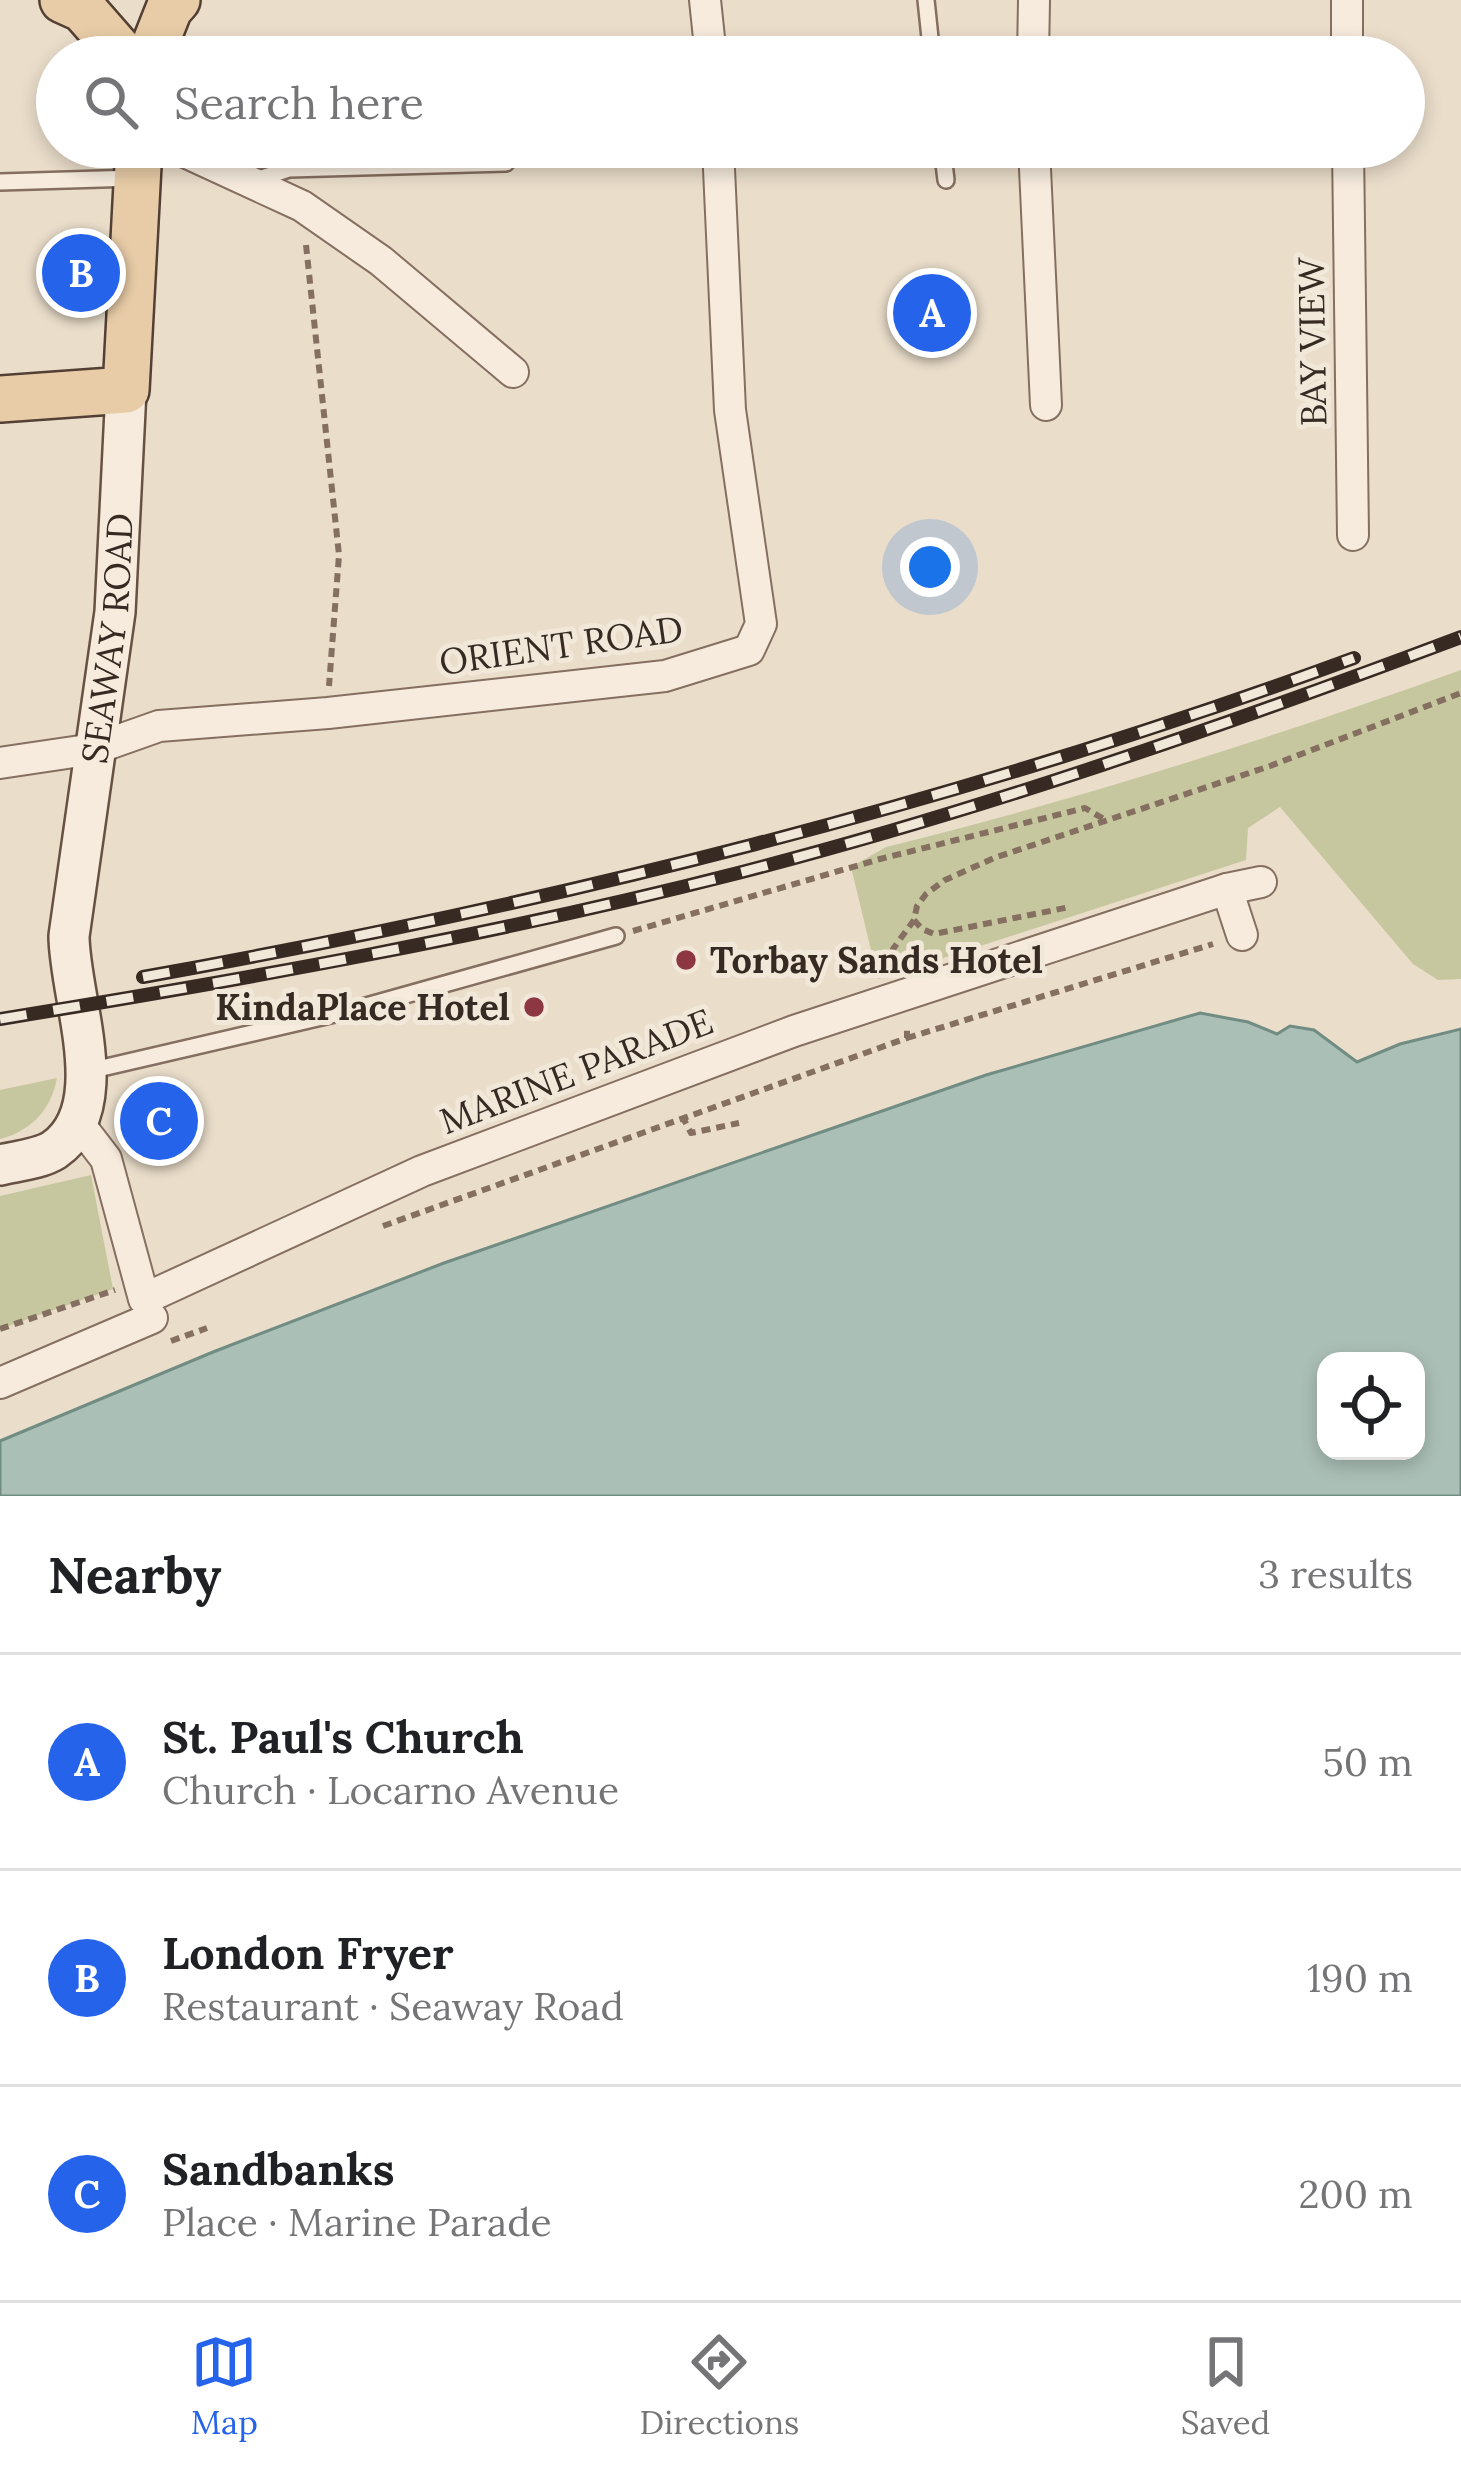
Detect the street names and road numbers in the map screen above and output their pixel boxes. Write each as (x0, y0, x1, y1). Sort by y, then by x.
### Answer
street label: BAY VIEW (1288, 256, 1336, 427)
street label: SEAWAY ROAD (71, 512, 143, 766)
street label: ORIENT ROAD (436, 605, 686, 685)
street label: MARINE PARADE (433, 998, 719, 1144)

